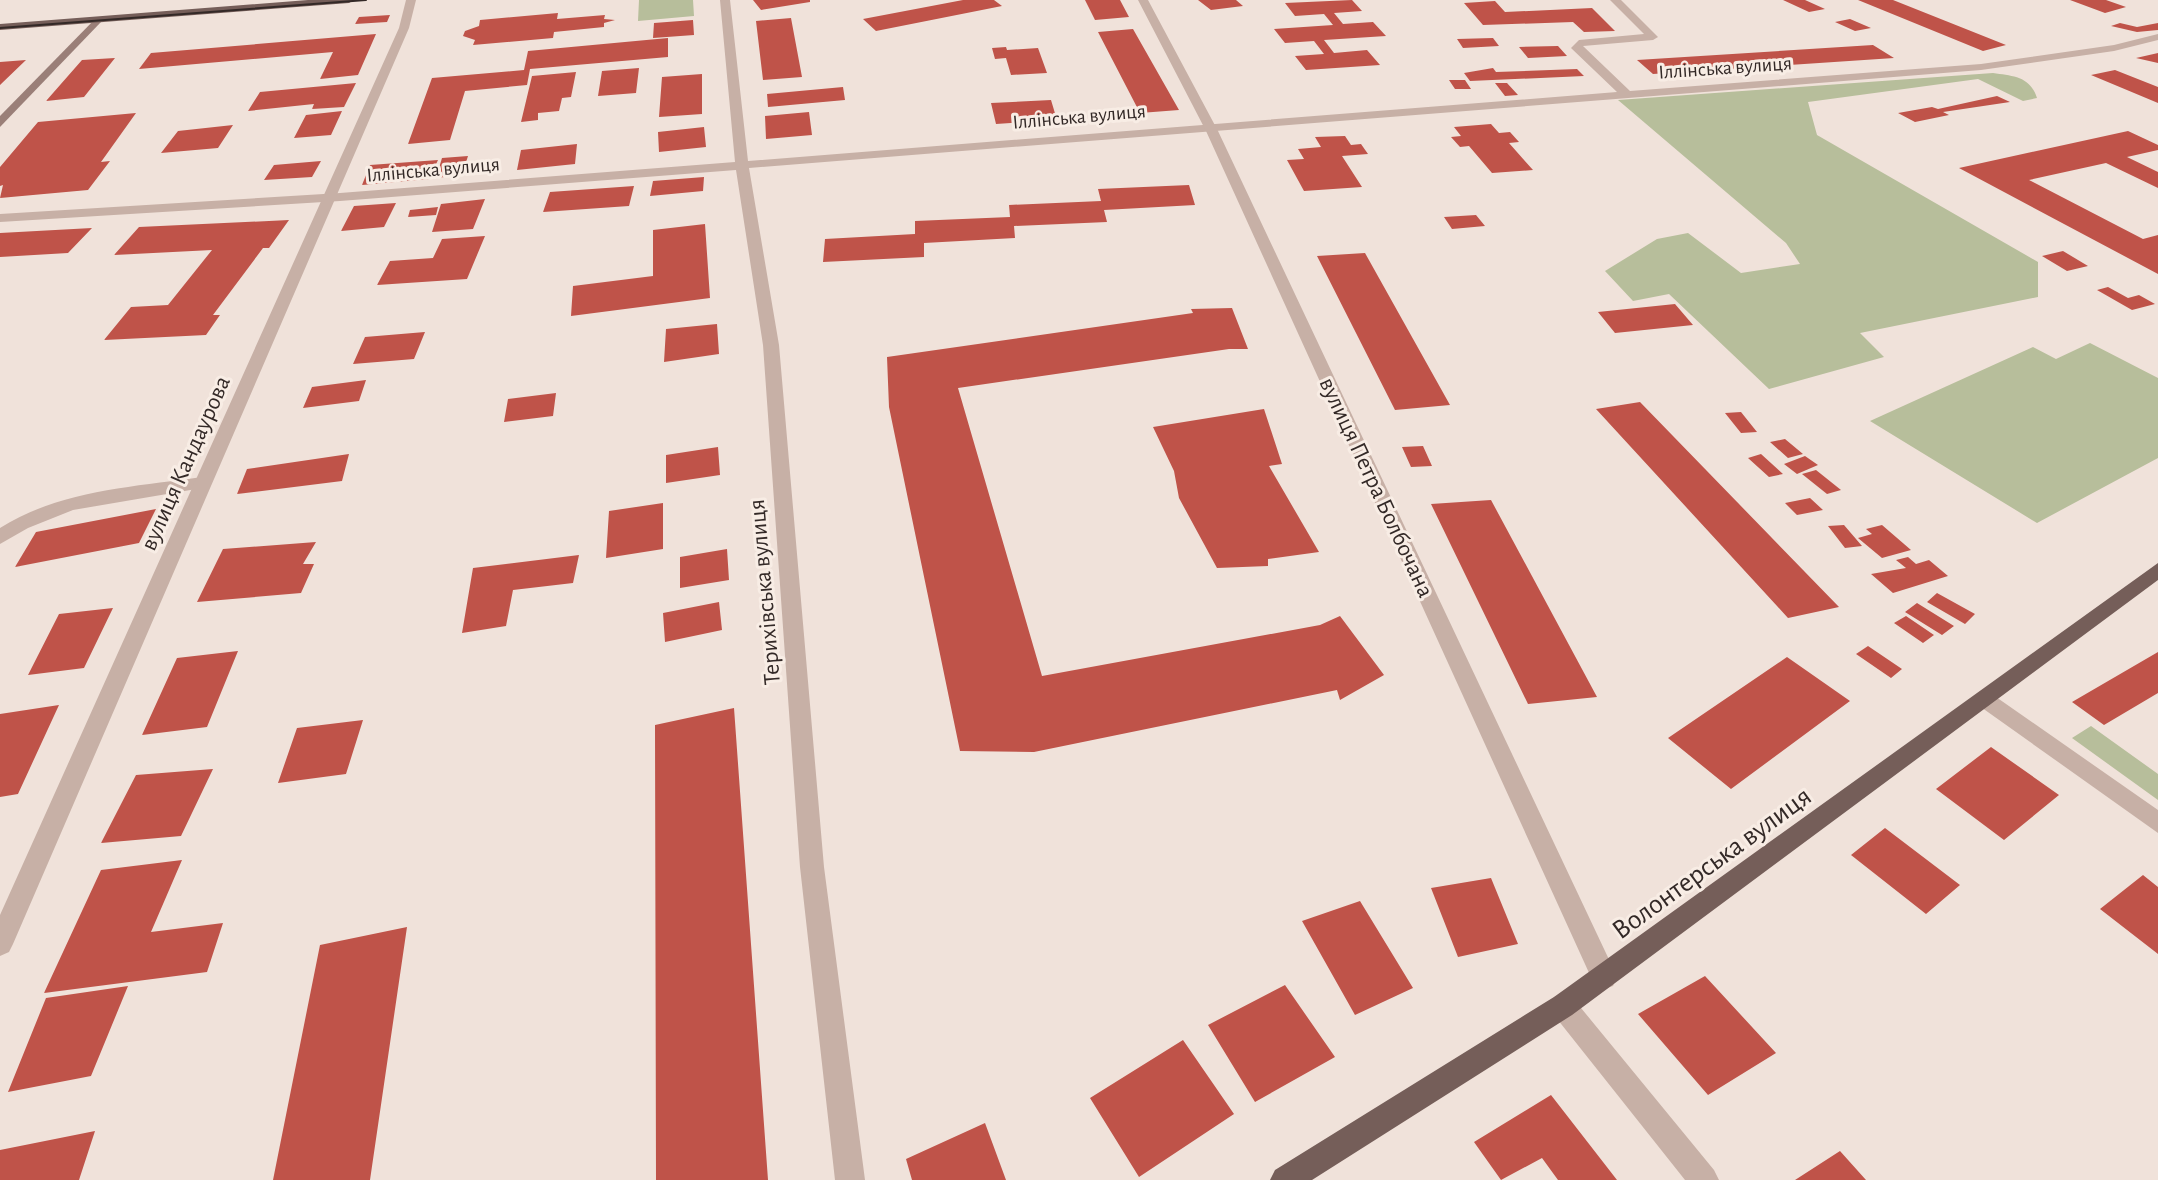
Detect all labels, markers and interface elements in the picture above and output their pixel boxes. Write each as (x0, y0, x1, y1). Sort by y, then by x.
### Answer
street label: Іллінська вулиця (1658, 53, 1793, 83)
street label: Іллінська вулиця (1011, 101, 1147, 133)
street label: Іллінська вулиця (365, 154, 501, 186)
street label: вулиця Кандаурова (137, 373, 235, 554)
street label: вулиця Петра Болбочана (1315, 374, 1438, 601)
street label: Терихівська вулиця (745, 498, 785, 686)
street label: Волонтерська вулиця (1607, 782, 1817, 945)

